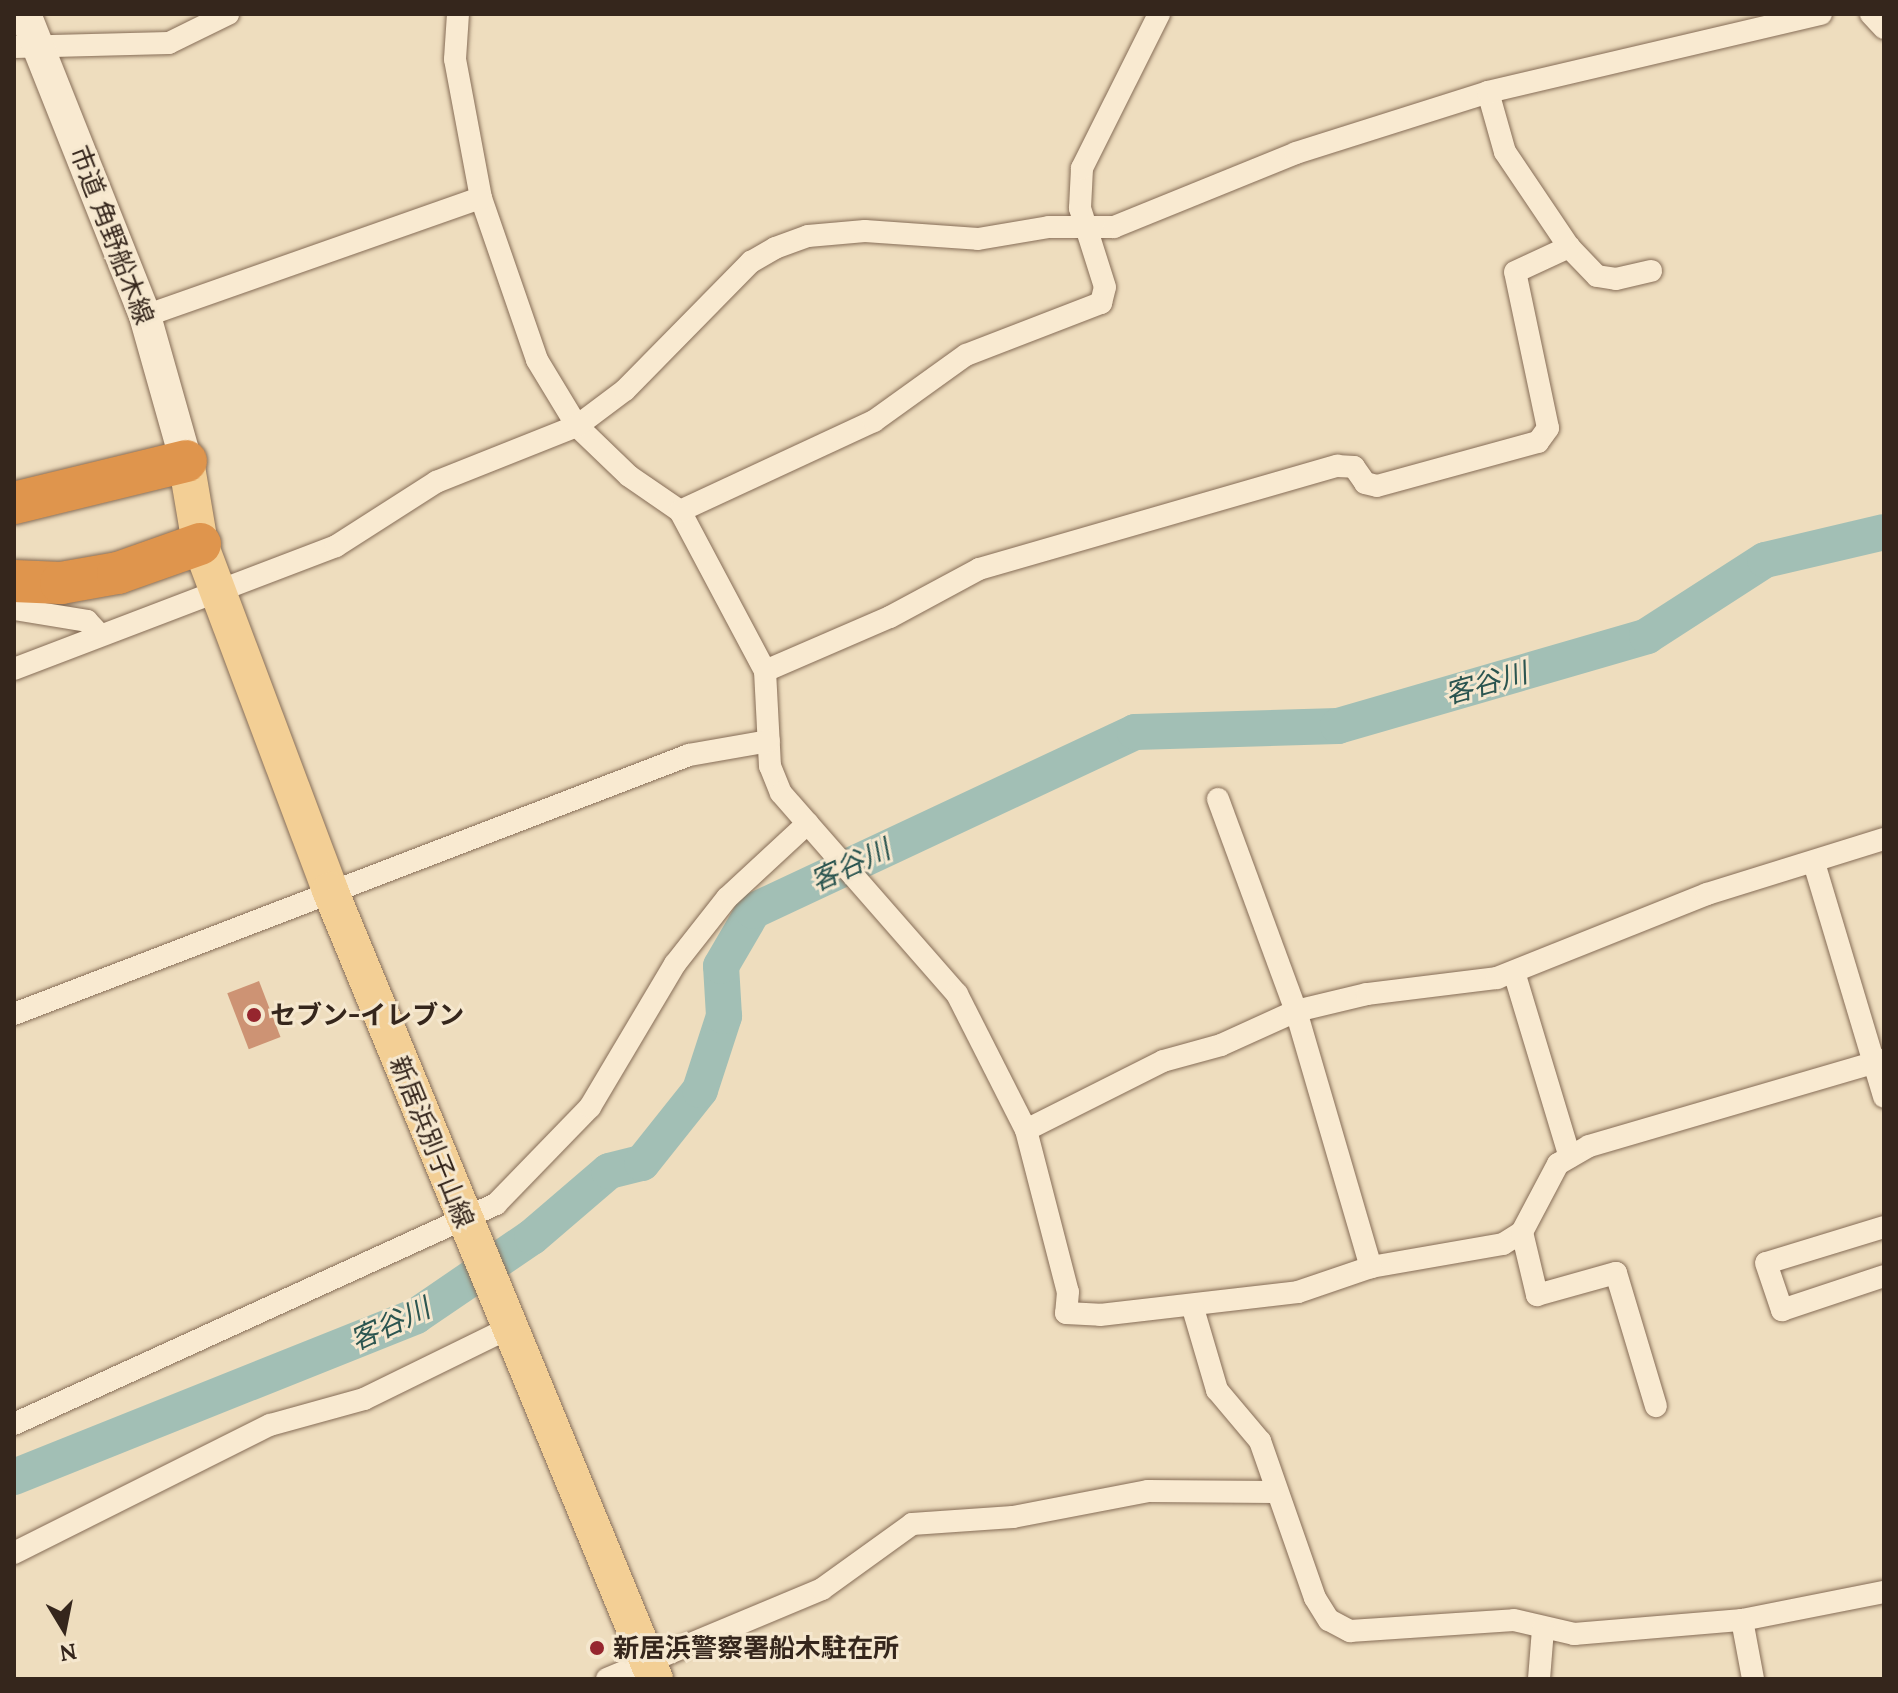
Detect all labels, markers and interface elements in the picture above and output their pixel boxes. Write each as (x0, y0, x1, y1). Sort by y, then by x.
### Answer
street label: 市道 角野船木線 (64, 141, 160, 329)
water label: 客谷川 (1441, 655, 1531, 711)
water label: 客谷川 (805, 832, 895, 898)
place label: セブン-イレブン (270, 999, 464, 1031)
marker: セブン-イレブン (245, 1006, 263, 1024)
street label: 新居浜別子山線 (383, 1052, 481, 1232)
water label: 客谷川 (345, 1291, 435, 1357)
north arrow (24, 1589, 104, 1669)
place label: 新居浜警察署船木駐在所 (613, 1632, 899, 1664)
text: N (57, 1637, 79, 1668)
marker: 新居浜警察署船木駐在所 (588, 1639, 606, 1657)

